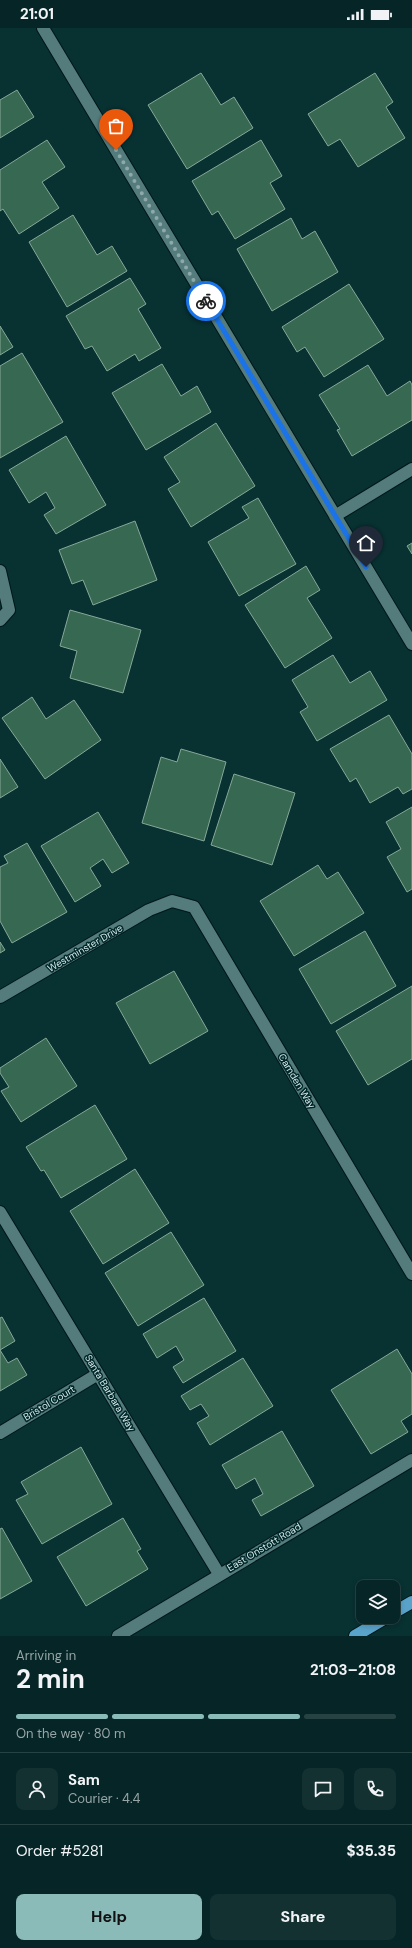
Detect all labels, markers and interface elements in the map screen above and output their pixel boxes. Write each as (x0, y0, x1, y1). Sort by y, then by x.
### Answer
text: 21:01 (20, 4, 54, 24)
pin (99, 109, 133, 150)
icon: bag (105, 115, 127, 137)
courier (186, 281, 226, 321)
icon: bike (195, 290, 217, 312)
pin (349, 526, 383, 567)
icon: home (355, 532, 377, 554)
street label: Westminster Drive (45, 921, 125, 975)
street label: Camden Way (275, 1051, 319, 1111)
street label: Santa Barbara Way (82, 1352, 138, 1434)
street label: Bristol Court (21, 1382, 77, 1424)
street label: East Onstott Road (225, 1520, 303, 1574)
map controls (356, 1580, 400, 1624)
button: layers (356, 1580, 400, 1624)
text: Arriving in (16, 1647, 76, 1664)
text: 21:03–21:08 (310, 1660, 396, 1680)
text: 2 min (16, 1662, 85, 1696)
text: On the way · 80 m (16, 1725, 126, 1742)
button: person (16, 1768, 58, 1810)
button: chat (302, 1768, 344, 1810)
button: phone (354, 1768, 396, 1810)
text: Sam (68, 1770, 100, 1790)
text: Courier · 4.4 (68, 1790, 140, 1807)
text: Order #5281 (16, 1841, 103, 1861)
text: $35.35 (346, 1841, 396, 1861)
button: Help (16, 1894, 202, 1940)
button: Share (210, 1894, 396, 1940)

